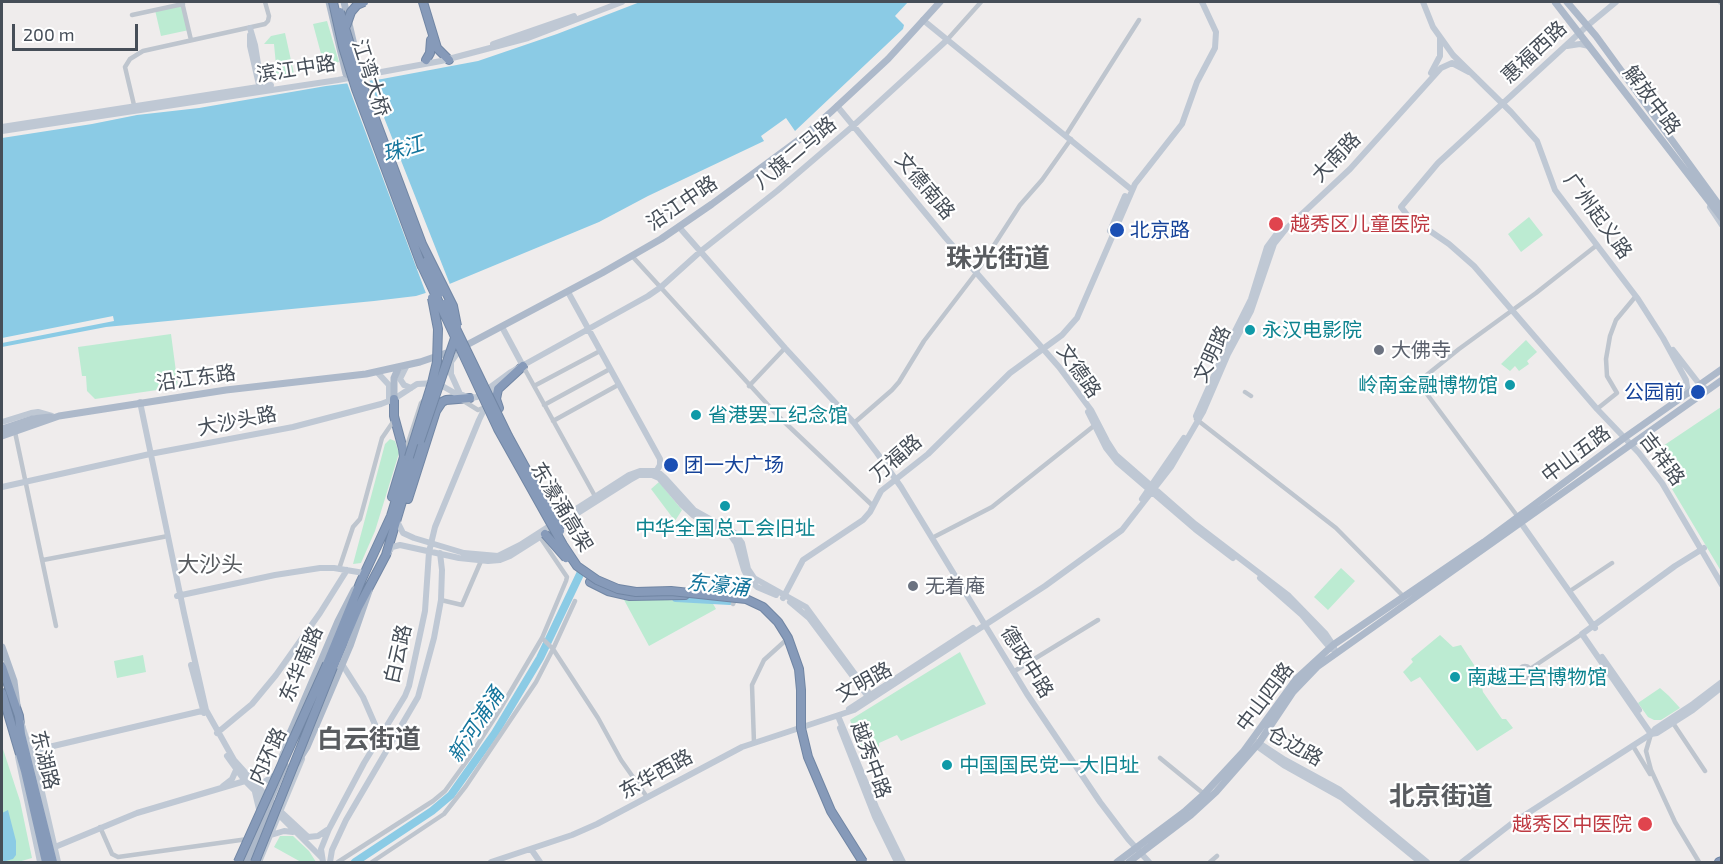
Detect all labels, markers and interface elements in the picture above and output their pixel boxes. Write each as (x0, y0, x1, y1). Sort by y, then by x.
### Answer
scale bar (15, 12, 141, 50)
street label: 惠福西路 (1497, 16, 1571, 88)
text: 200 m (23, 23, 75, 45)
street label: 江湾大桥 (347, 36, 395, 120)
street label: 滨江中路 (255, 51, 337, 87)
street label: 解放中路 (1618, 61, 1686, 139)
street label: 八旗二马路 (749, 112, 841, 194)
street label: 大南路 (1307, 127, 1365, 187)
water label: 珠江 (379, 131, 427, 167)
street label: 文德南路 (890, 148, 960, 224)
street label: 广州起义路 (1559, 168, 1637, 264)
street label: 沿江中路 (642, 171, 722, 235)
place label: 越秀区儿童医院 (1290, 212, 1430, 236)
marker: 越秀区儿童医院 (1267, 215, 1285, 233)
place label: 北京路 (1130, 218, 1190, 242)
marker: 北京路 (1108, 221, 1126, 239)
district label: 珠光街道 (946, 242, 1050, 274)
place label: 永汉电影院 (1262, 318, 1362, 342)
street label: 文明路 (1188, 322, 1236, 386)
marker: 永汉电影院 (1243, 323, 1257, 337)
place label: 大佛寺 (1391, 338, 1451, 362)
street label: 文德路 (1052, 340, 1106, 402)
marker: 大佛寺 (1372, 343, 1386, 357)
street label: 沿江东路 (155, 361, 237, 395)
place label: 岭南金融博物馆 (1358, 373, 1498, 397)
marker: 岭南金融博物馆 (1503, 378, 1517, 392)
place label: 公园前 (1624, 380, 1684, 404)
marker: 公园前 (1689, 383, 1707, 401)
street label: 大沙头路 (195, 402, 279, 440)
place label: 省港罢工纪念馆 (708, 403, 848, 427)
marker: 省港罢工纪念馆 (689, 408, 703, 422)
street label: 中山五路 (1537, 420, 1615, 488)
street label: 吉祥路 (1634, 428, 1690, 490)
street label: 万福路 (865, 429, 927, 487)
place label: 团一大广场 (684, 453, 784, 477)
marker: 团一大广场 (662, 456, 680, 474)
street label: 东濠涌高架 (526, 458, 598, 556)
marker: 中华全国总工会旧址 (718, 499, 732, 513)
place label: 中华全国总工会旧址 (635, 516, 815, 540)
district label: 大沙头 (177, 552, 243, 578)
water label: 东濠涌 (685, 569, 751, 601)
place label: 无着庵 (925, 574, 985, 598)
marker: 无着庵 (906, 579, 920, 593)
street label: 东华南路 (274, 622, 328, 706)
street label: 白云路 (380, 622, 416, 686)
street label: 德政中路 (996, 622, 1058, 702)
street label: 文明路 (832, 657, 896, 707)
street label: 中山四路 (1231, 658, 1299, 736)
place label: 南越王宫博物馆 (1467, 665, 1607, 689)
marker: 南越王宫博物馆 (1448, 670, 1462, 684)
water label: 新河浦涌 (443, 683, 509, 767)
street label: 越秀中路 (846, 718, 896, 802)
street label: 仓边路 (1263, 721, 1327, 771)
district label: 白云街道 (317, 723, 421, 755)
street label: 内环路 (244, 724, 292, 788)
street label: 东湖路 (26, 728, 64, 792)
street label: 东华西路 (615, 744, 697, 804)
place label: 中国国民党一大旧址 (959, 753, 1139, 777)
marker: 中国国民党一大旧址 (940, 758, 954, 772)
district label: 北京街道 (1389, 780, 1493, 812)
place label: 越秀区中医院 (1512, 812, 1632, 836)
marker: 越秀区中医院 (1636, 815, 1654, 833)

